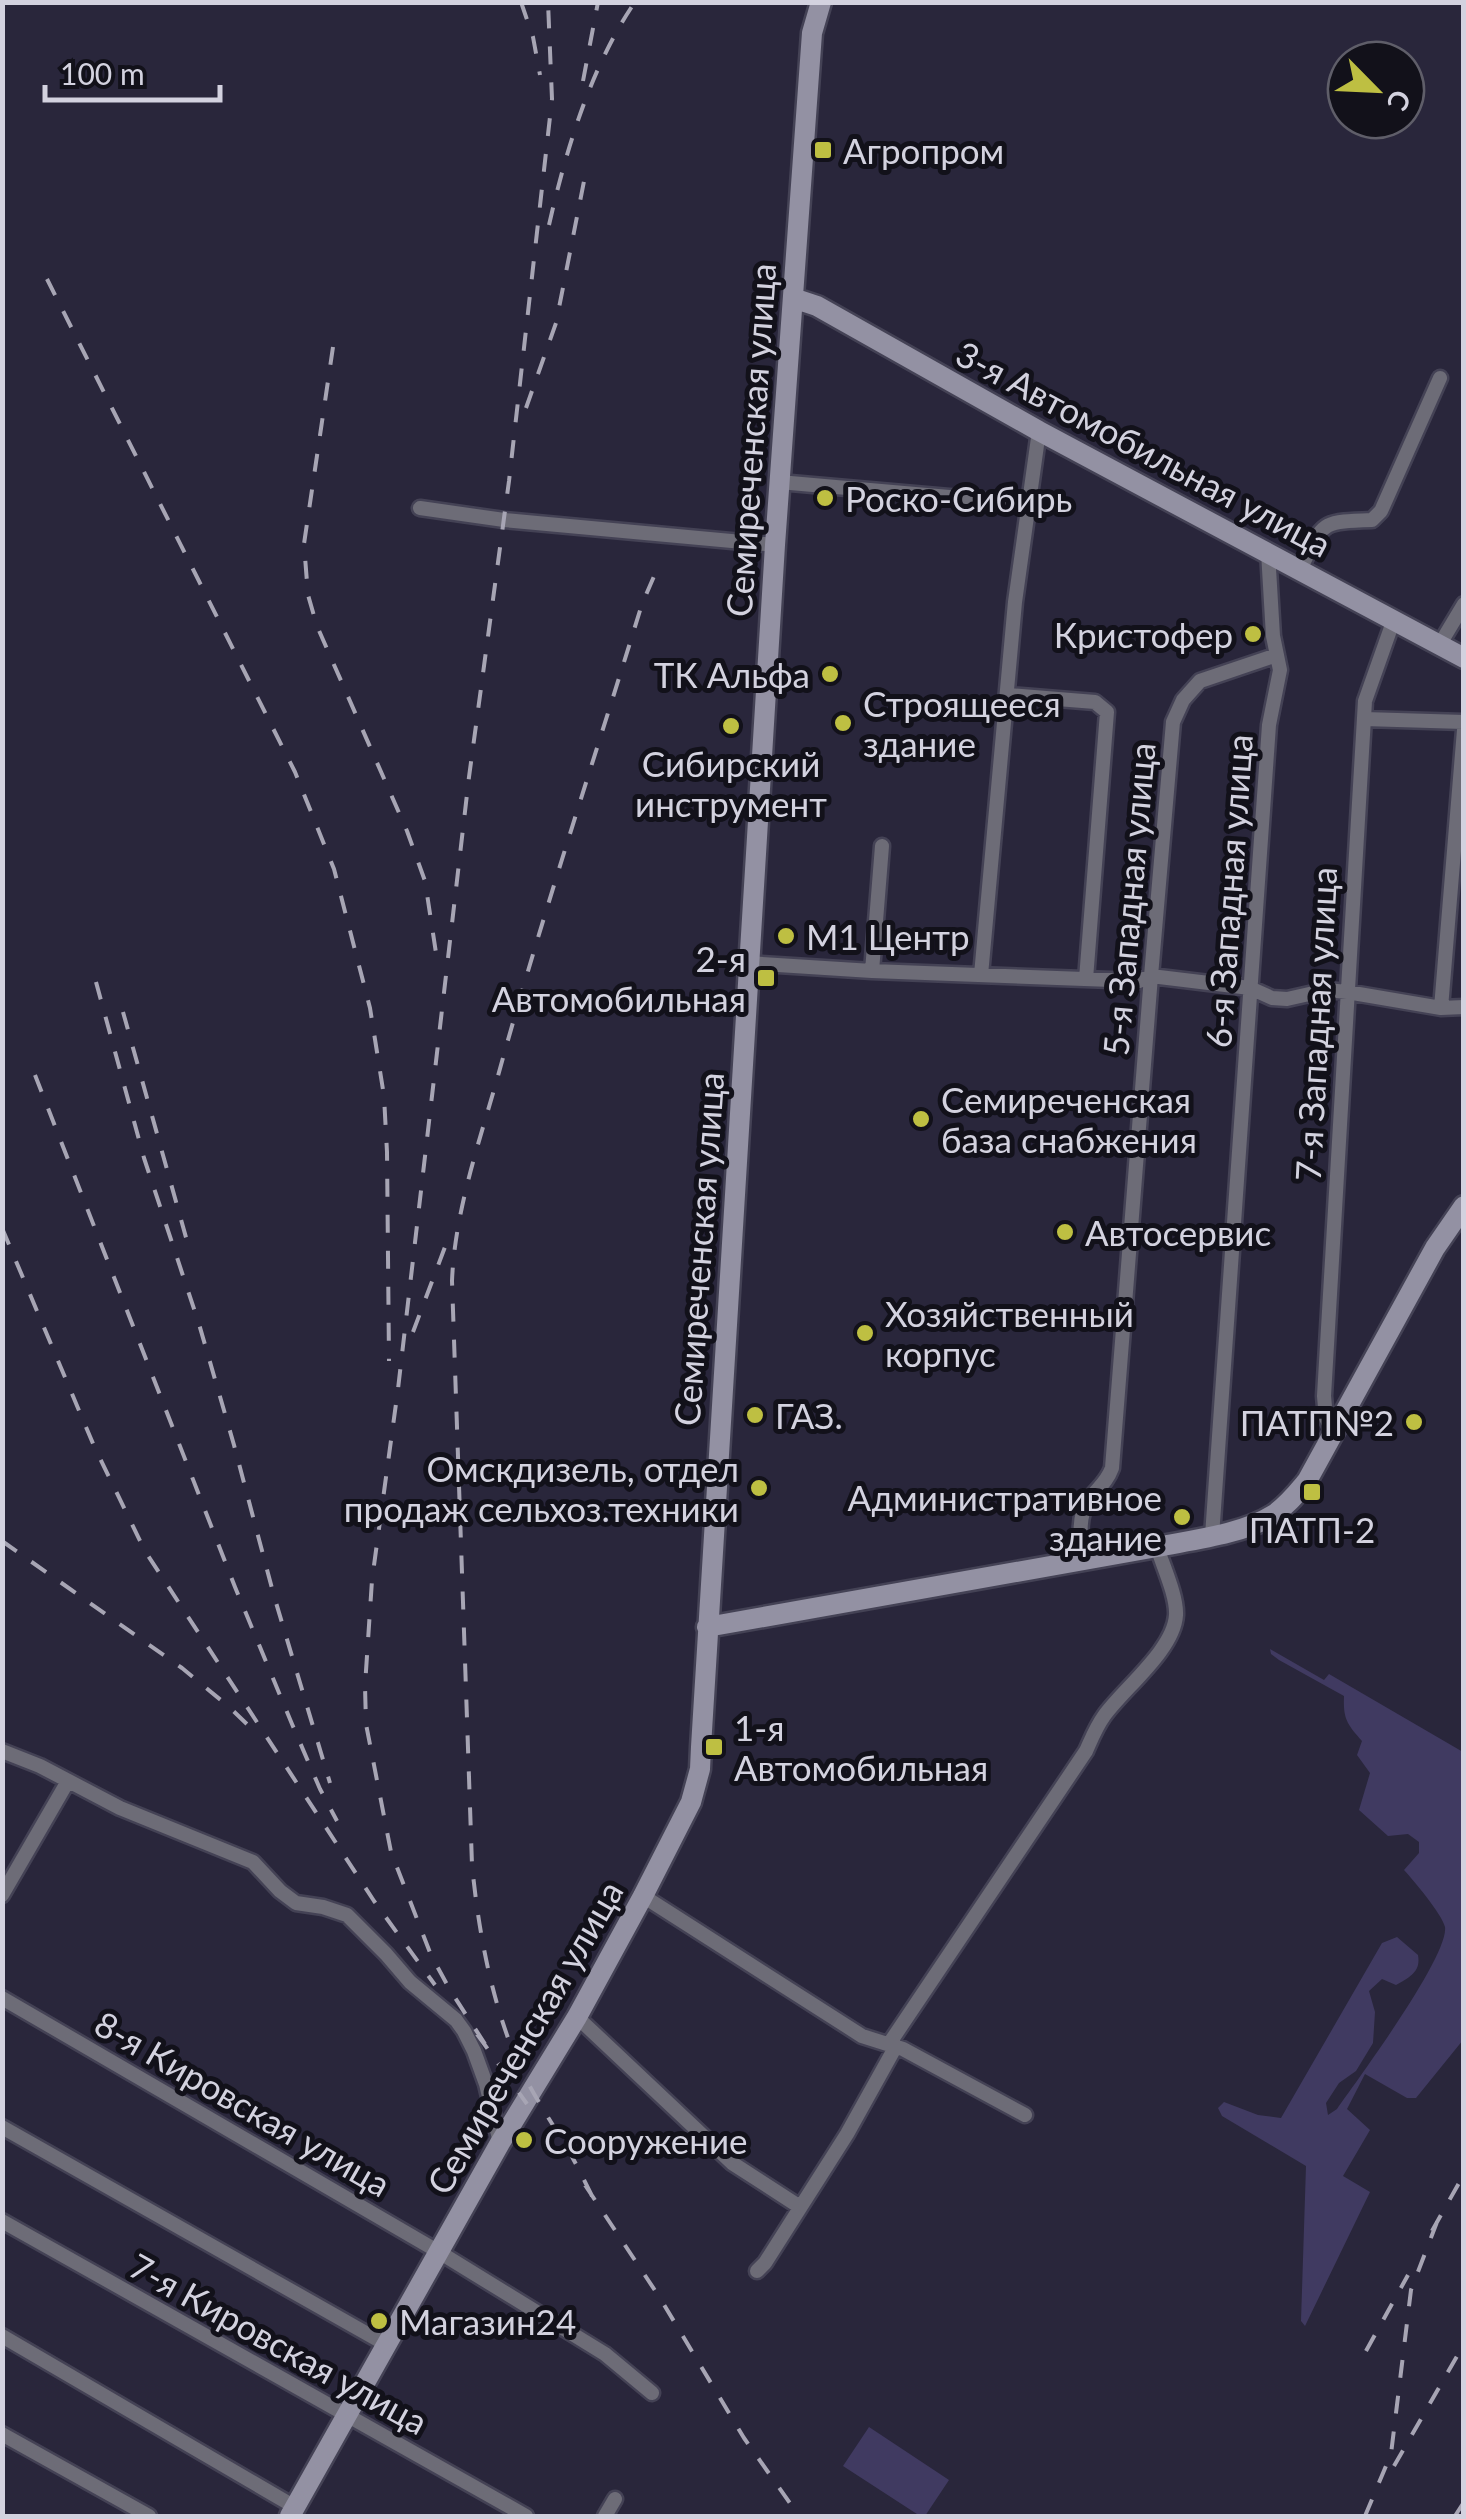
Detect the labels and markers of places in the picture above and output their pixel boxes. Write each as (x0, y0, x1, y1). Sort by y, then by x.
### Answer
place label: Агропром (843, 129, 1004, 171)
marker: Агропром (812, 139, 834, 161)
place label: Роско-Сибирь (845, 477, 1072, 519)
marker: Роско-Сибирь (814, 487, 836, 509)
place label: Кристофер (1054, 613, 1233, 655)
marker: Кристофер (1242, 623, 1264, 645)
place label: ТК Альфа (654, 653, 810, 695)
marker: ТК Альфа (819, 663, 841, 685)
place label: Строящееся здание (863, 682, 1061, 764)
marker: Строящееся здание (832, 712, 854, 734)
marker: Сибирский инструмент (720, 715, 742, 737)
place label: Сибирский инструмент (635, 742, 827, 824)
place label: М1 Центр (806, 915, 969, 957)
marker: М1 Центр (775, 925, 797, 947)
place label: 2-я Автомобильная (492, 937, 746, 1019)
marker: 2-я Автомобильная (755, 967, 777, 989)
place label: Семиреченская база снабжения (941, 1078, 1197, 1160)
marker: Семиреченская база снабжения (910, 1108, 932, 1130)
place label: Автосервис (1085, 1211, 1271, 1253)
marker: Автосервис (1054, 1221, 1076, 1243)
place label: Хозяйственный корпус (885, 1292, 1134, 1374)
marker: Хозяйственный корпус (854, 1322, 876, 1344)
place label: ГАЗ. (775, 1394, 843, 1436)
place label: ПАТП№2 (1240, 1401, 1394, 1443)
marker: ГАЗ. (744, 1404, 766, 1426)
marker: ПАТП№2 (1403, 1411, 1425, 1433)
place label: Омскдизель, отдел продаж сельхоз.техники (344, 1447, 739, 1529)
place label: Административное здание (848, 1476, 1162, 1558)
marker: Омскдизель, отдел продаж сельхоз.техники (748, 1477, 770, 1499)
marker: ПАТП-2 (1301, 1481, 1323, 1503)
marker: Административное здание (1171, 1506, 1193, 1528)
place label: ПАТП-2 (1249, 1508, 1375, 1550)
place label: 1-я Автомобильная (734, 1706, 988, 1788)
marker: 1-я Автомобильная (703, 1736, 725, 1758)
place label: Сооружение (544, 2119, 748, 2161)
marker: Сооружение (513, 2129, 535, 2151)
place label: Магазин24 (399, 2300, 576, 2342)
marker: Магазин24 (368, 2310, 390, 2332)

